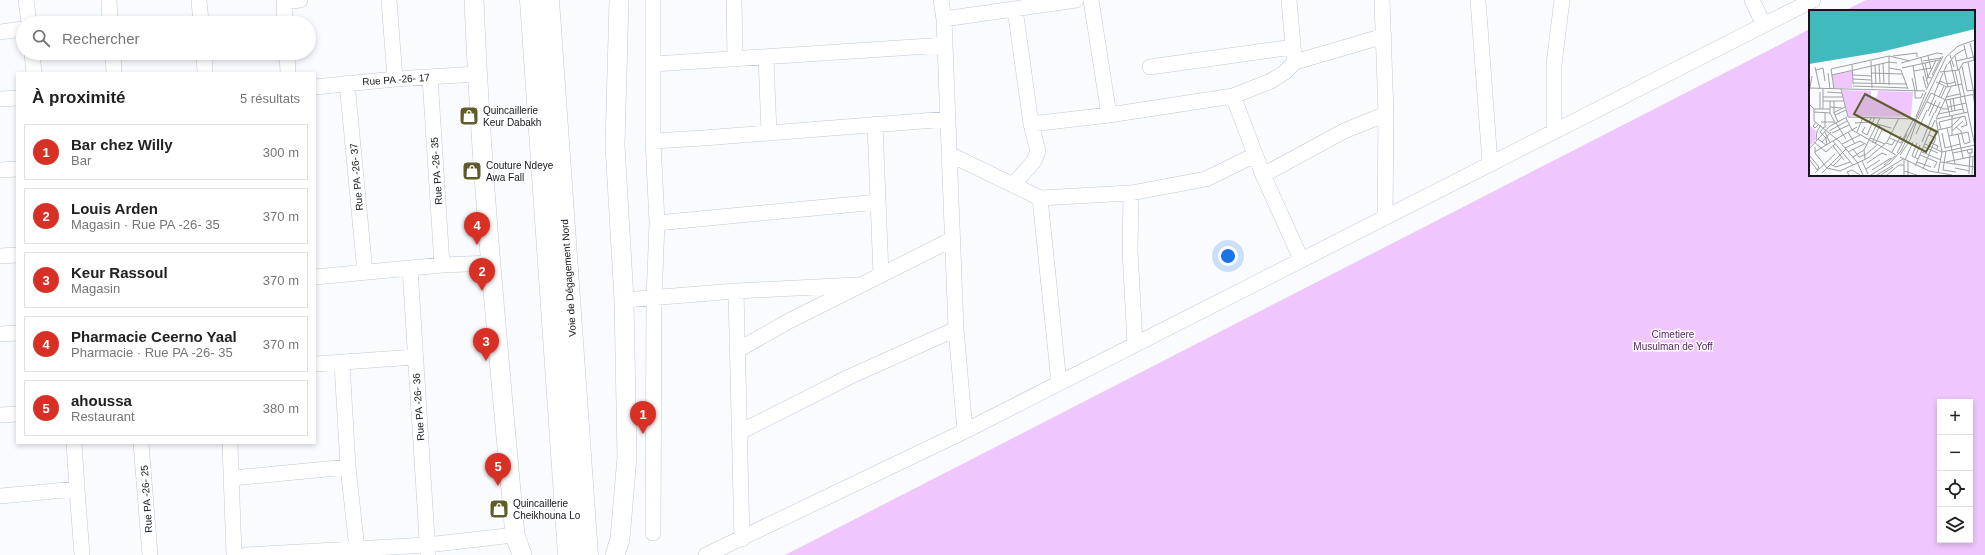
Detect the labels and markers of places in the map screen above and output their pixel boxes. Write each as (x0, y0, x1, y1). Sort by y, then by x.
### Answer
shop icon: Quincaillerie Keur Dabakh (458, 105, 480, 127)
place label: Quincaillerie Keur Dabakh (483, 105, 541, 128)
shop icon: Couture Ndeye Awa Fall (461, 160, 483, 182)
place label: Couture Ndeye Awa Fall (486, 160, 554, 183)
pin: 4 (464, 212, 490, 245)
pin: 2 (469, 258, 495, 291)
pin: 3 (473, 328, 499, 361)
pin: 1 (630, 401, 656, 434)
pin: 5 (485, 453, 511, 486)
shop icon: Quincaillerie Cheikhouna Lo (488, 498, 510, 520)
place label: Quincaillerie Cheikhouna Lo (513, 498, 581, 521)

